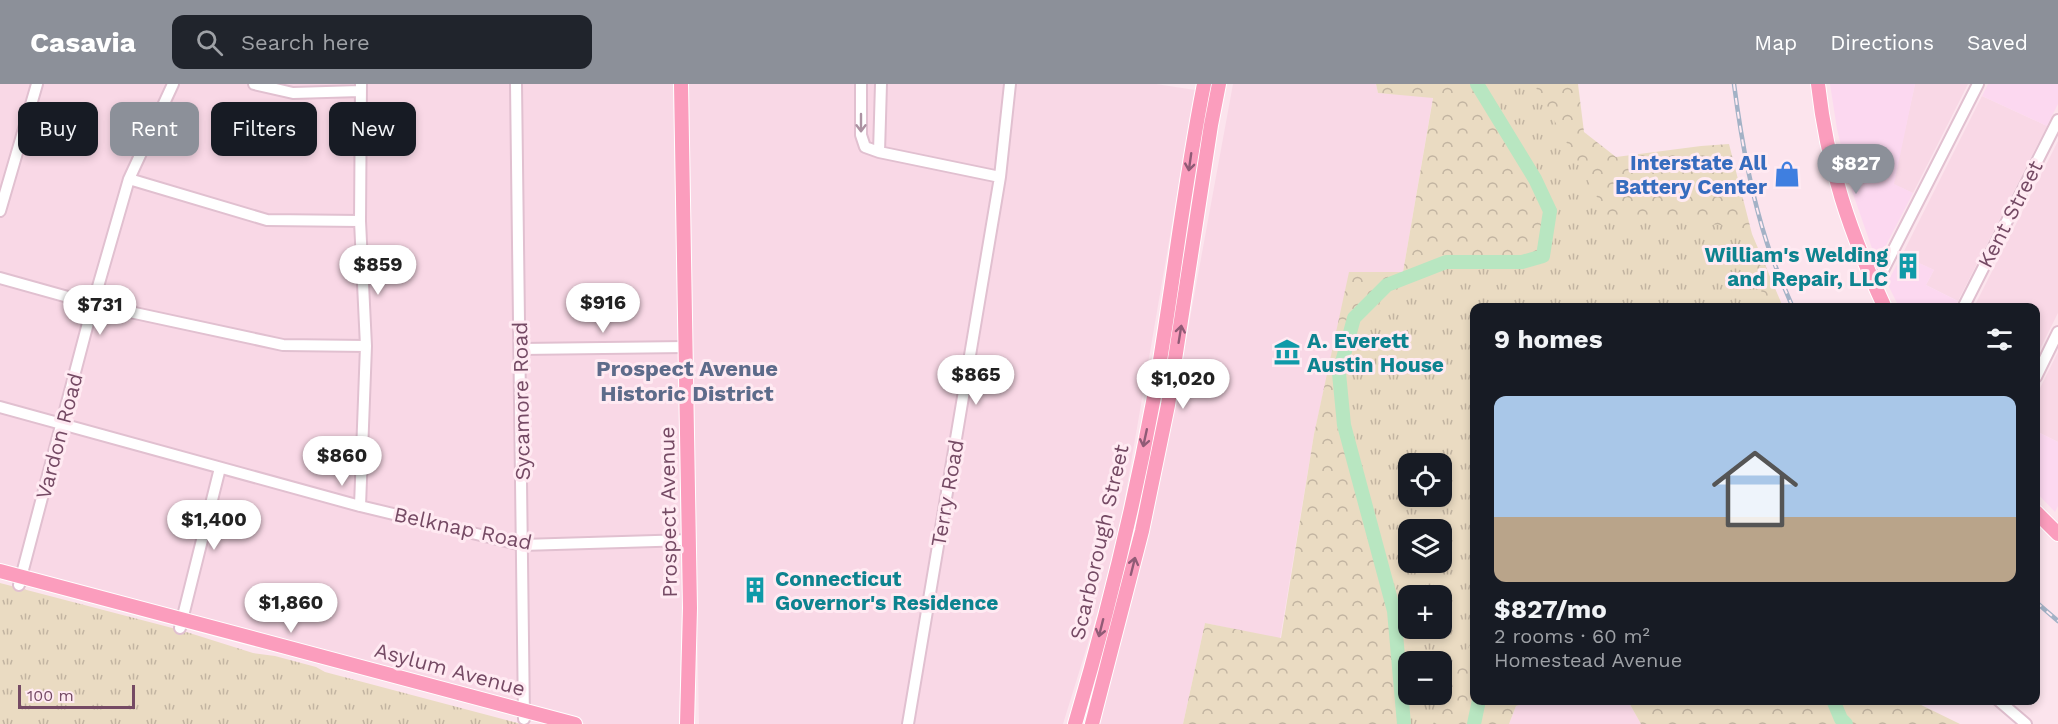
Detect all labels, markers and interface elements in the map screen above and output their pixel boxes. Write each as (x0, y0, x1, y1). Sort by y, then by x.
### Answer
search box (172, 15, 592, 69)
text: Casavia (30, 26, 136, 59)
icon: search (193, 26, 226, 59)
text: Search here (241, 30, 370, 55)
text: Map (1754, 30, 1797, 55)
text: Directions (1830, 30, 1934, 55)
text: Saved (1967, 30, 2028, 55)
chip: Buy (18, 102, 98, 156)
chip: Rent (110, 102, 199, 156)
chip: Filters (211, 102, 317, 156)
chip: New (329, 102, 416, 156)
one-way arrow (855, 113, 867, 133)
pin: $827 (1820, 144, 1892, 195)
place label: Interstate All Battery Center (1615, 150, 1767, 199)
text: $827 (1831, 151, 1881, 175)
one-way arrow (1185, 152, 1196, 172)
street label: Kent Street (1972, 156, 2048, 272)
shop icon: Interstate All Battery Center (1772, 159, 1802, 189)
place label: William's Welding and Repair, LLC (1705, 242, 1888, 291)
pin: $859 (342, 245, 414, 296)
building icon: William's Welding and Repair, LLC (1893, 251, 1923, 281)
text: $859 (353, 252, 403, 276)
pin: $916 (567, 283, 639, 334)
pin: $731 (64, 285, 136, 336)
text: $916 (580, 290, 626, 314)
text: $731 (77, 292, 123, 316)
street label: Sycamore Road (507, 321, 535, 481)
icon: filters (1983, 323, 2016, 356)
one-way arrow (1174, 324, 1185, 344)
text: 9 homes (1494, 324, 1603, 354)
place label: A. Everett Austin House (1307, 328, 1444, 377)
museum icon: A. Everett Austin House (1272, 337, 1302, 367)
pin: $865 (940, 355, 1012, 406)
district label: Prospect Avenue Historic District (596, 356, 778, 406)
pin: $1,020 (1134, 359, 1232, 410)
text: $865 (951, 362, 1001, 386)
text: $1,020 (1151, 366, 1215, 390)
street label: Vardon Road (30, 370, 88, 502)
street label: Prospect Avenue (654, 426, 682, 598)
one-way arrow (1139, 427, 1150, 447)
icon: home (1701, 435, 1809, 543)
pin: $860 (306, 436, 378, 487)
street label: Terry Road (925, 437, 969, 549)
street label: Scarborough Street (1064, 442, 1134, 642)
text: $860 (317, 443, 367, 467)
map controls (1398, 453, 1452, 705)
button: locate (1398, 453, 1452, 507)
pin: $1,400 (165, 500, 263, 551)
street label: Belknap Road (392, 501, 534, 555)
text: $1,400 (181, 507, 247, 531)
button: layers (1398, 519, 1452, 573)
one-way arrow (1128, 557, 1140, 576)
place label: Connecticut Governor's Residence (775, 566, 999, 615)
building icon: Connecticut Governor's Residence (740, 575, 770, 605)
pin: $1,860 (242, 583, 340, 634)
button: + (1398, 585, 1452, 639)
text: $1,860 (259, 590, 323, 614)
text: $827/mo (1494, 594, 1607, 624)
one-way arrow (1095, 618, 1107, 637)
text: 2 rooms · 60 m² (1494, 624, 1650, 648)
street label: Asylum Avenue (372, 637, 528, 701)
text: Homestead Avenue (1494, 648, 1682, 672)
button: − (1398, 651, 1452, 705)
scale bar (18, 682, 135, 710)
text: 100 m (27, 686, 74, 705)

